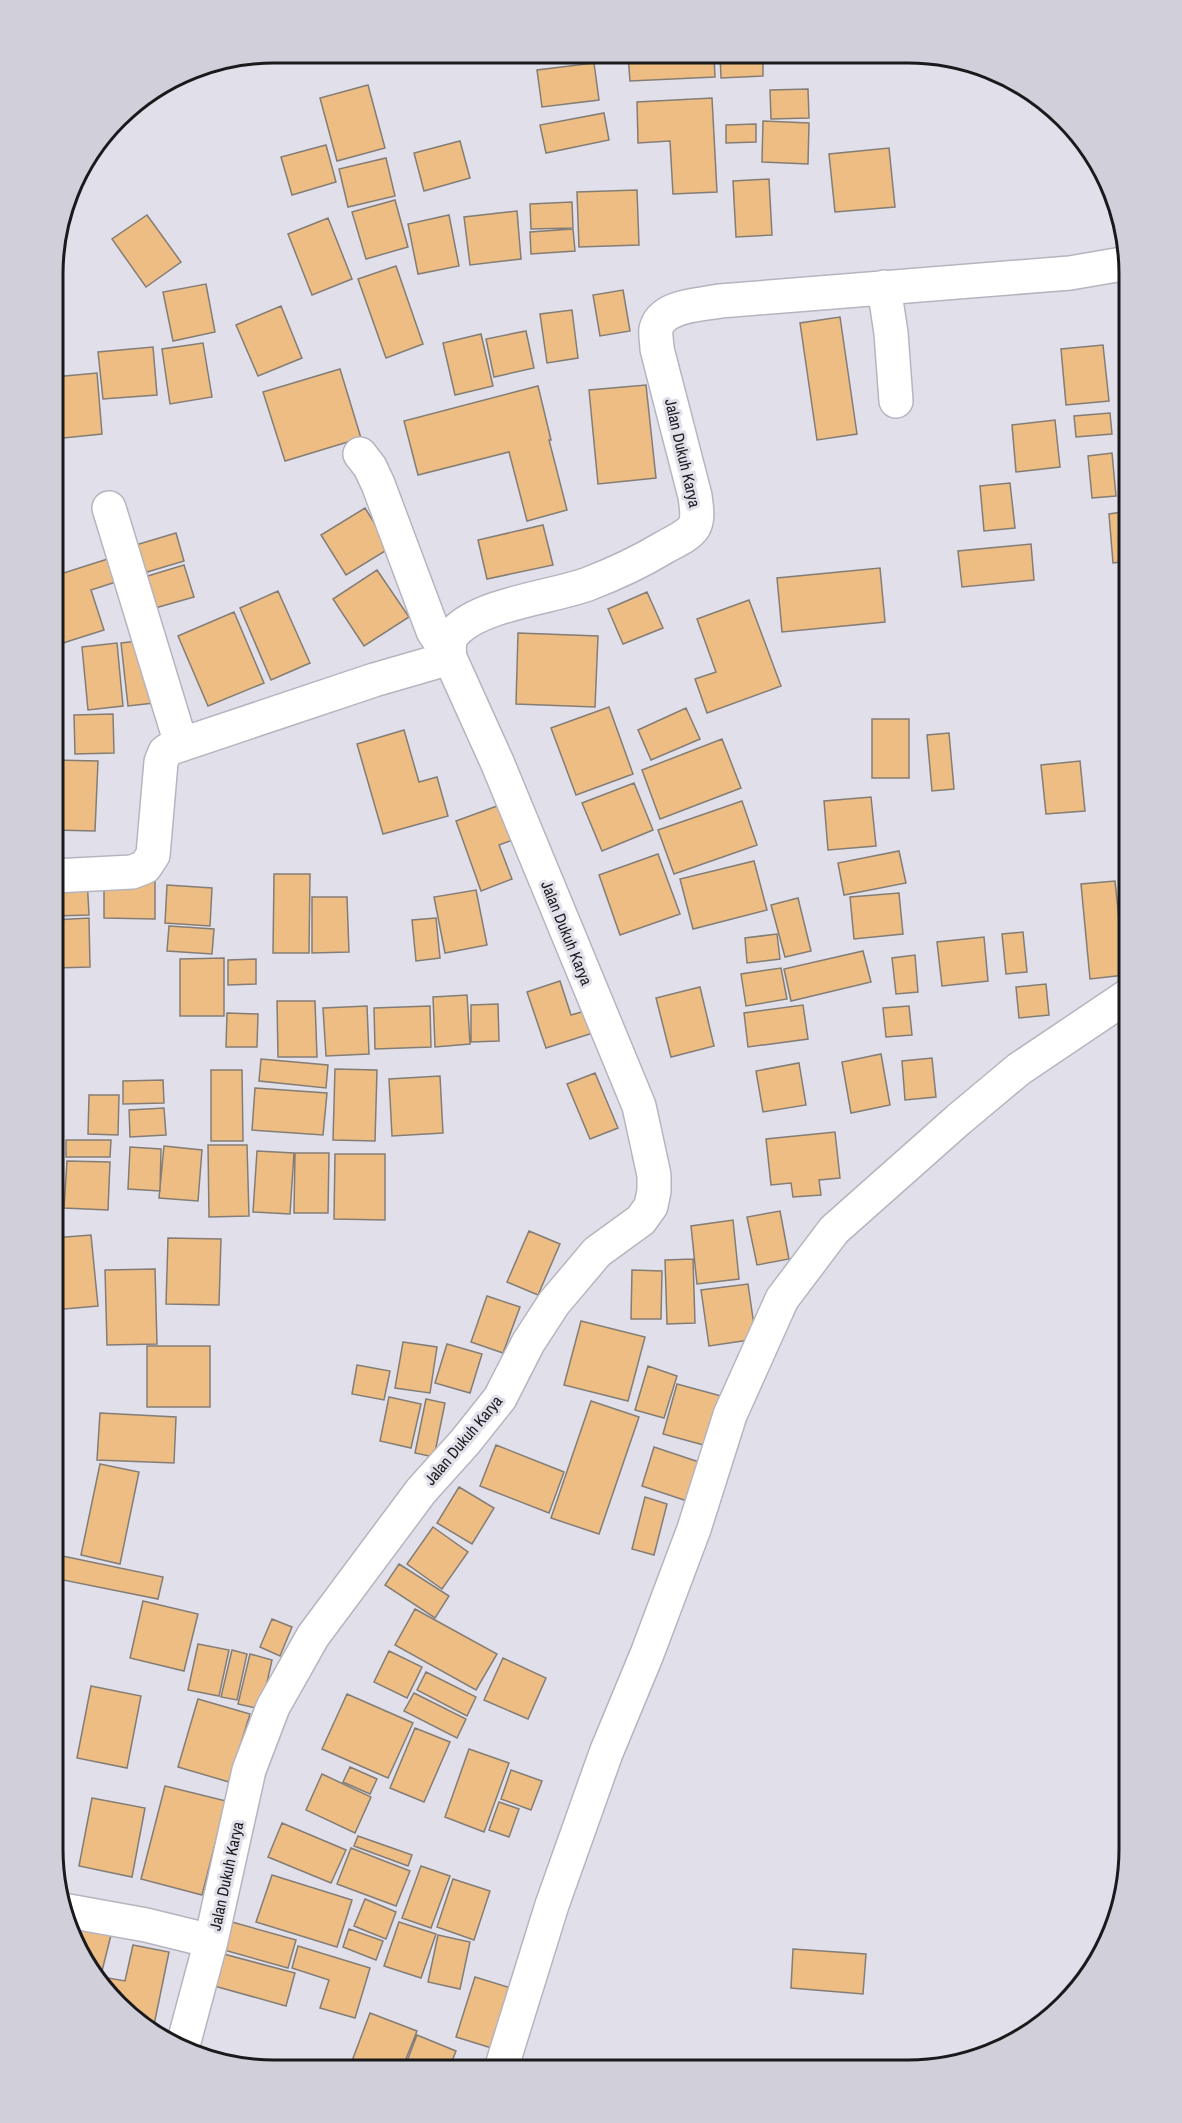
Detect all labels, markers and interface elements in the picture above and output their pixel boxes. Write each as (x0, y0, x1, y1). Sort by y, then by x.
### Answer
street label: Jalan Dukuh Karya (660, 397, 706, 510)
street label: Jalan Dukuh Karya (536, 877, 598, 989)
street label: Jalan Dukuh Karya (419, 1390, 508, 1490)
street label: Jalan Dukuh Karya (204, 1819, 248, 1933)

